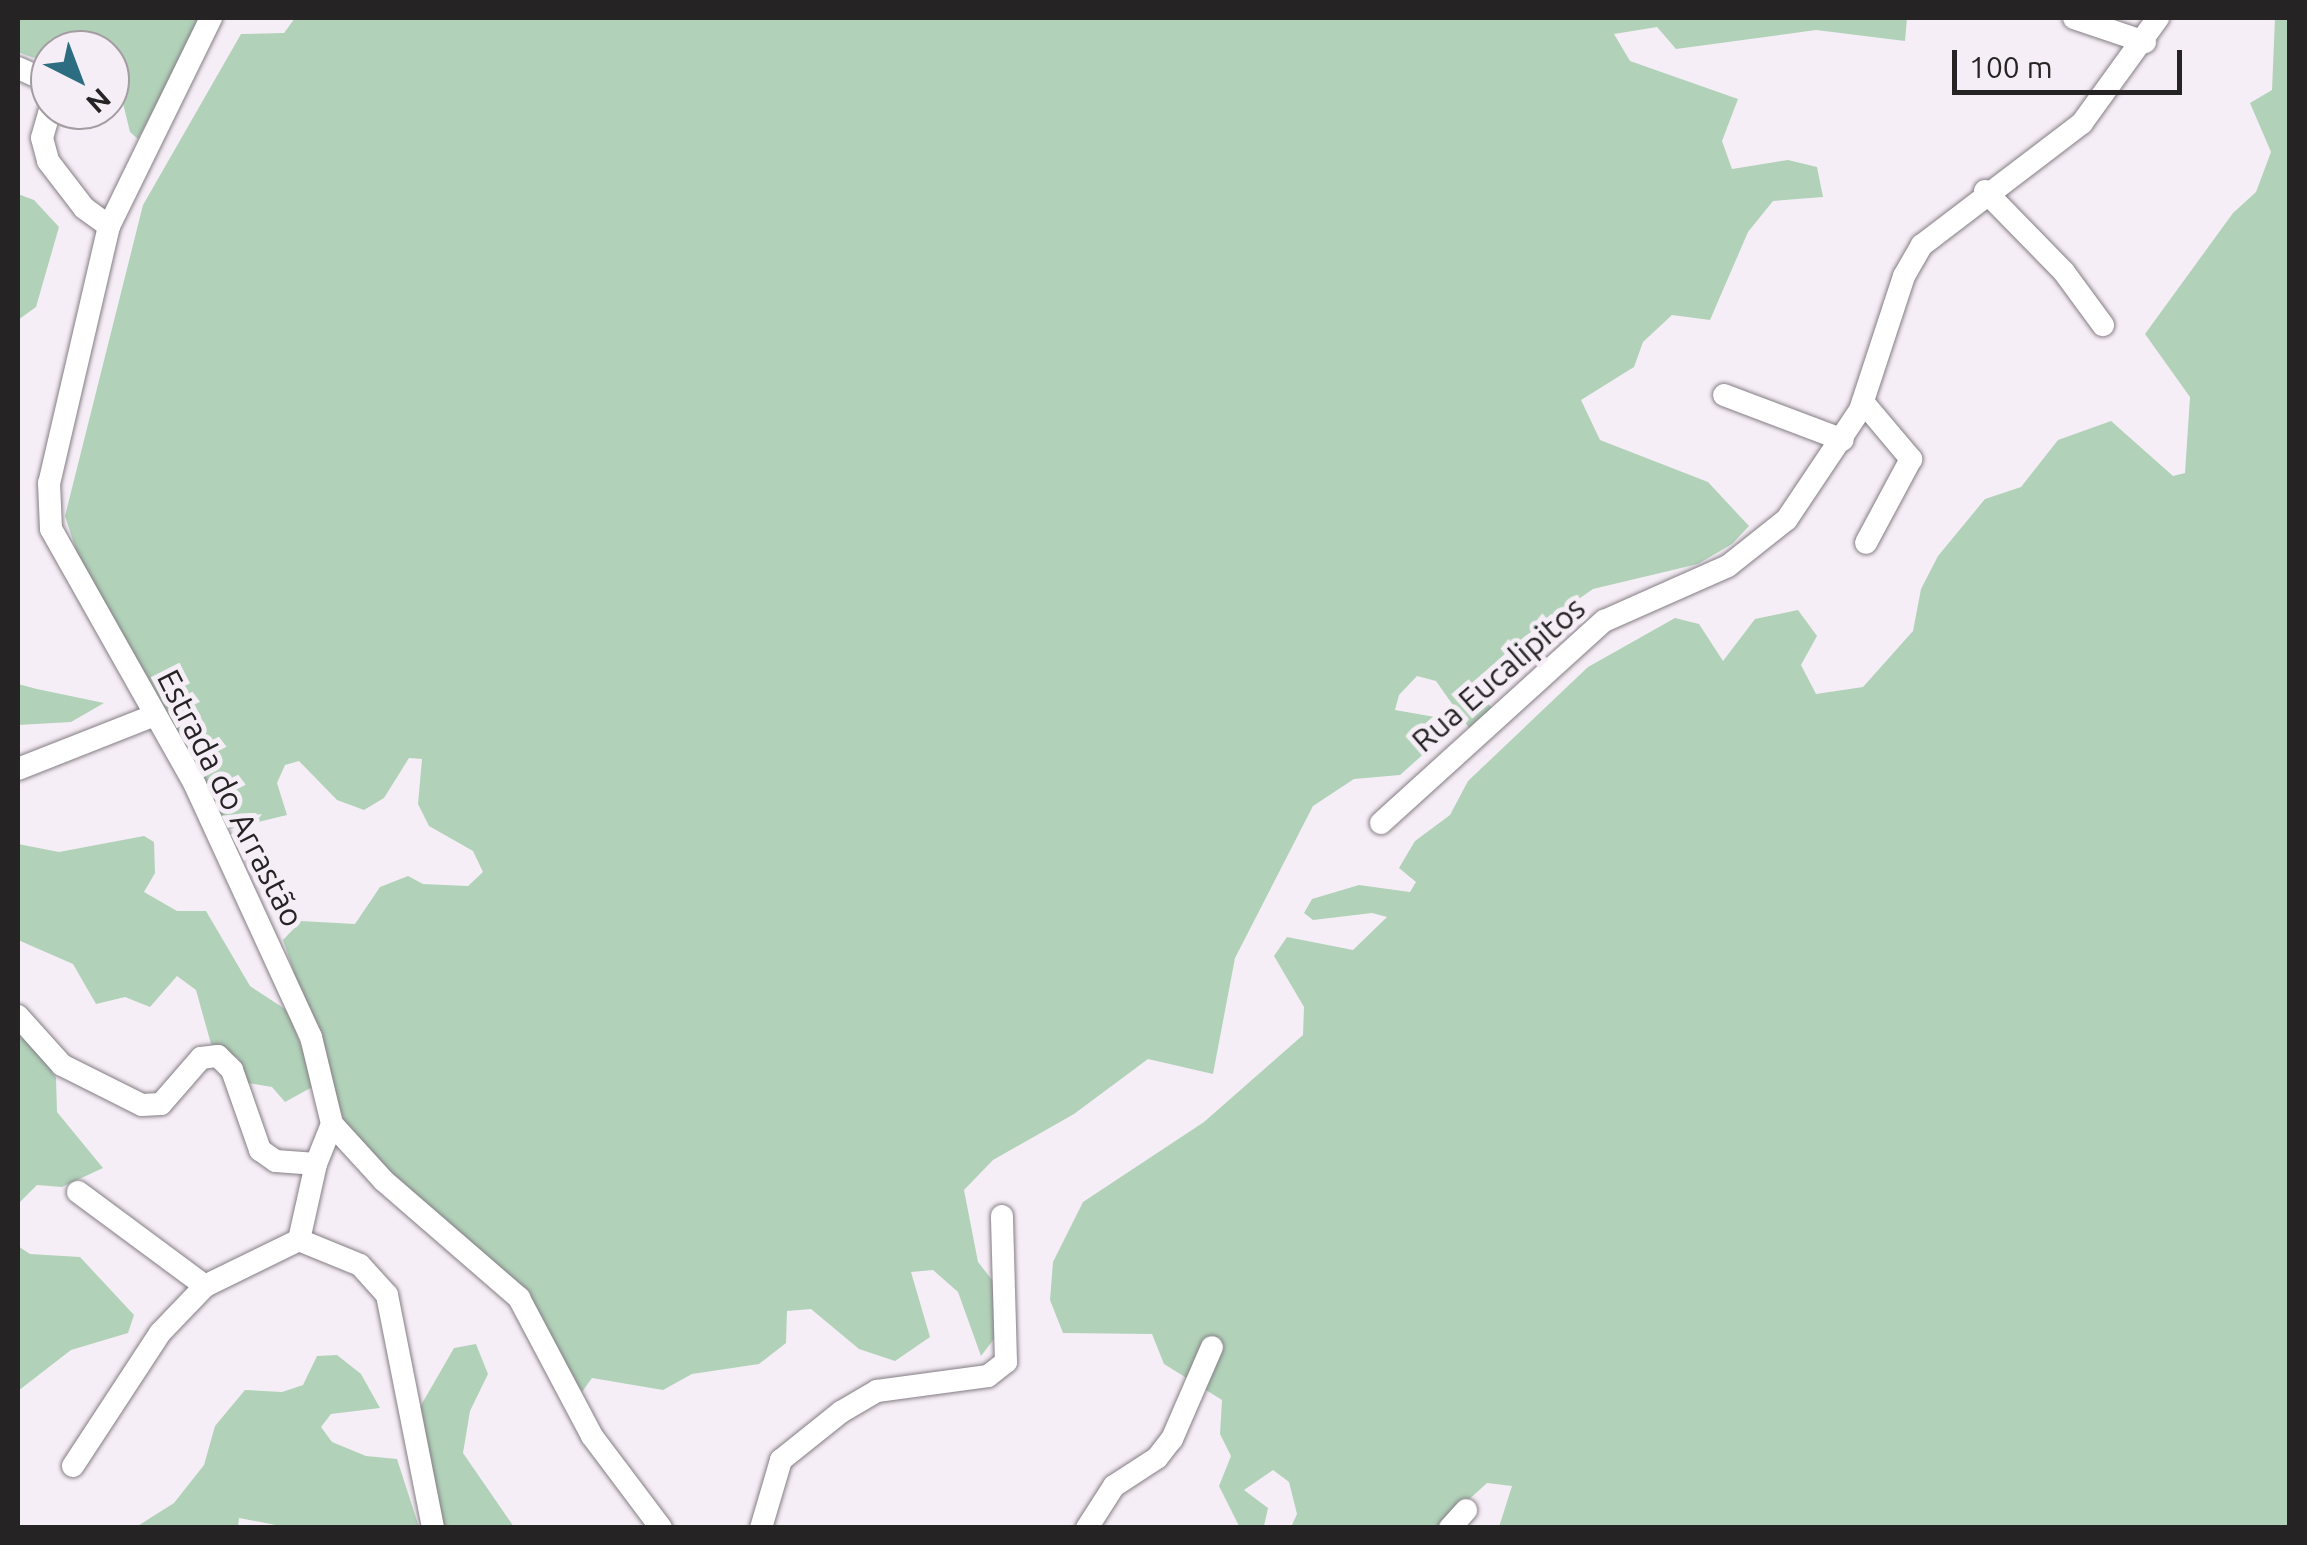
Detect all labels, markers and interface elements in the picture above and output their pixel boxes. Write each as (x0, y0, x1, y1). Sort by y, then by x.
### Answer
north arrow (30, 30, 130, 130)
scale bar (1957, 30, 2187, 92)
text: 100 m (1969, 50, 2053, 84)
text: N (81, 83, 117, 120)
street label: Rua Eucalipitos (1404, 588, 1592, 760)
street label: Estrada do Arrastão (150, 663, 312, 933)

